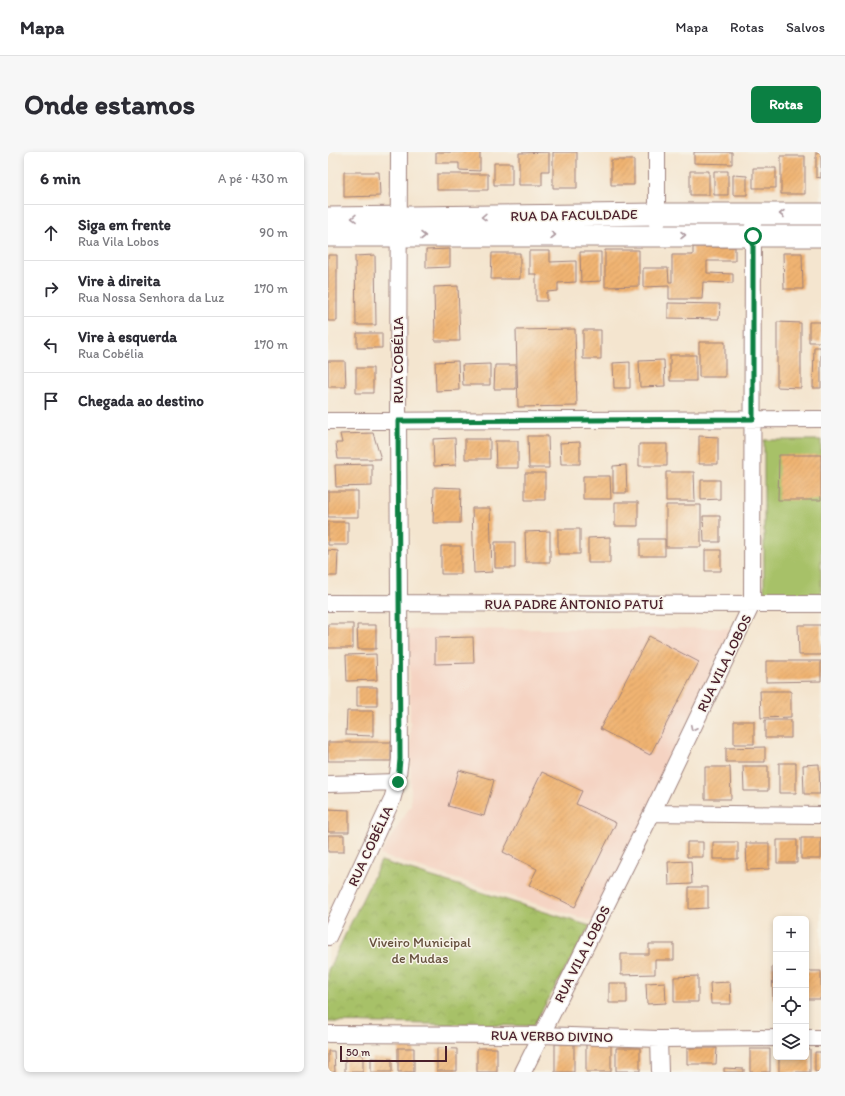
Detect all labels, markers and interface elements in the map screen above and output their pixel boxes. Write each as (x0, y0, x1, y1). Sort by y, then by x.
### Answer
text: Mapa (20, 16, 64, 39)
text: Mapa (676, 19, 708, 36)
text: Rotas (730, 19, 764, 36)
text: Salvos (786, 19, 825, 36)
button: Rotas (751, 86, 821, 123)
text: Onde estamos (24, 87, 195, 121)
text: 6 min (40, 168, 81, 188)
text: A pé · 430 m (218, 171, 288, 186)
street label: RUA DA FACULDADE (510, 206, 638, 225)
one-way arrow (779, 210, 785, 218)
one-way arrow (481, 213, 487, 221)
one-way arrow (351, 214, 357, 222)
text: Siga em frente (78, 216, 171, 234)
icon: ahead (40, 222, 62, 244)
text: 90 m (259, 225, 288, 240)
route start (744, 227, 762, 245)
one-way arrow (550, 231, 556, 239)
one-way arrow (680, 231, 686, 239)
one-way arrow (420, 232, 426, 240)
text: Rua Vila Lobos (78, 234, 159, 249)
text: Vire à direita (78, 272, 161, 290)
icon: right (40, 278, 62, 300)
text: 170 m (254, 281, 288, 296)
text: Rua Nossa Senhora da Luz (78, 290, 224, 305)
street label: RUA COBÉLIA (390, 316, 407, 404)
text: Vire à esquerda (78, 328, 177, 346)
icon: left (40, 334, 62, 356)
text: 170 m (254, 337, 288, 352)
text: Rua Cobélia (78, 346, 144, 361)
icon: arrive (40, 390, 62, 412)
text: Chegada ao destino (78, 392, 204, 410)
street label: RUA PADRE ÂNTONIO PATUÍ (484, 596, 664, 613)
street label: RUA VILA LOBOS (693, 612, 755, 715)
one-way arrow (690, 724, 698, 731)
route end (389, 773, 407, 791)
street label: RUA COBÉLIA (344, 803, 397, 889)
street label: RUA VILA LOBOS (551, 903, 614, 1006)
map controls (773, 916, 809, 1060)
button: + (773, 916, 809, 952)
park label: Viveiro Municipal de Mudas (369, 934, 471, 967)
button: − (773, 952, 809, 988)
button: locate (773, 988, 809, 1024)
button: layers (773, 1024, 809, 1060)
street label: RUA VERBO DIVINO (491, 1027, 613, 1046)
scale bar (340, 1044, 447, 1063)
text: 50 m (346, 1046, 370, 1059)

